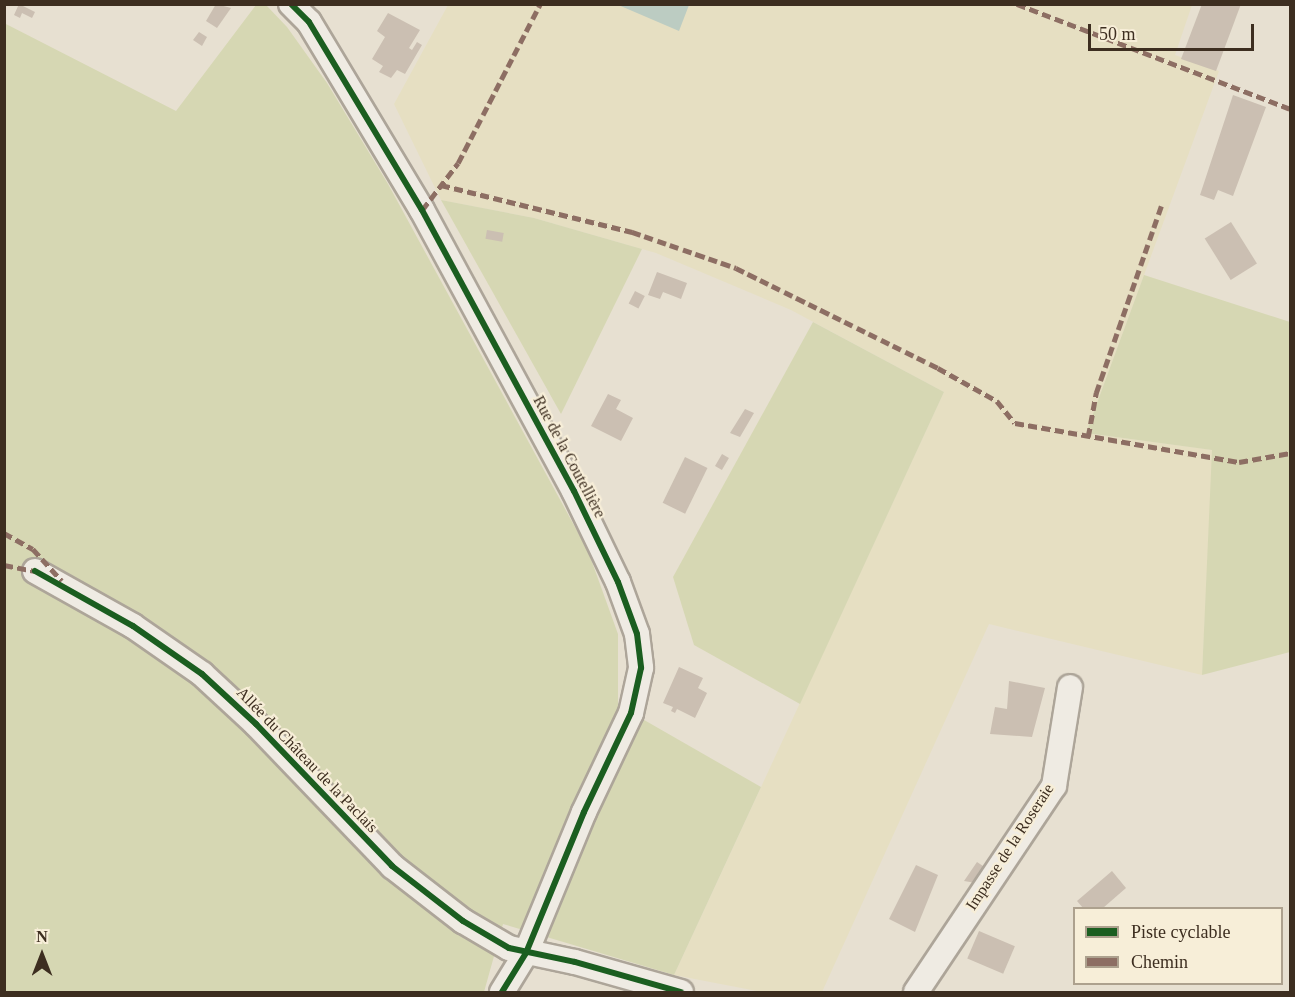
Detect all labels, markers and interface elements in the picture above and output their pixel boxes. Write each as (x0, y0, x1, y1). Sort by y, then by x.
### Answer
scale bar (1091, 12, 1258, 50)
text: 50 m (1099, 24, 1136, 44)
street label: Rue de la Coutellière (529, 393, 609, 521)
street label: Allée du Château de la Paclais (232, 683, 382, 837)
street label: Impasse de la Roseraie (962, 780, 1058, 914)
legend (1073, 907, 1283, 985)
text: Piste cyclable (1131, 922, 1230, 942)
north arrow (12, 925, 72, 985)
text: N (36, 928, 48, 945)
text: Chemin (1131, 952, 1188, 972)

